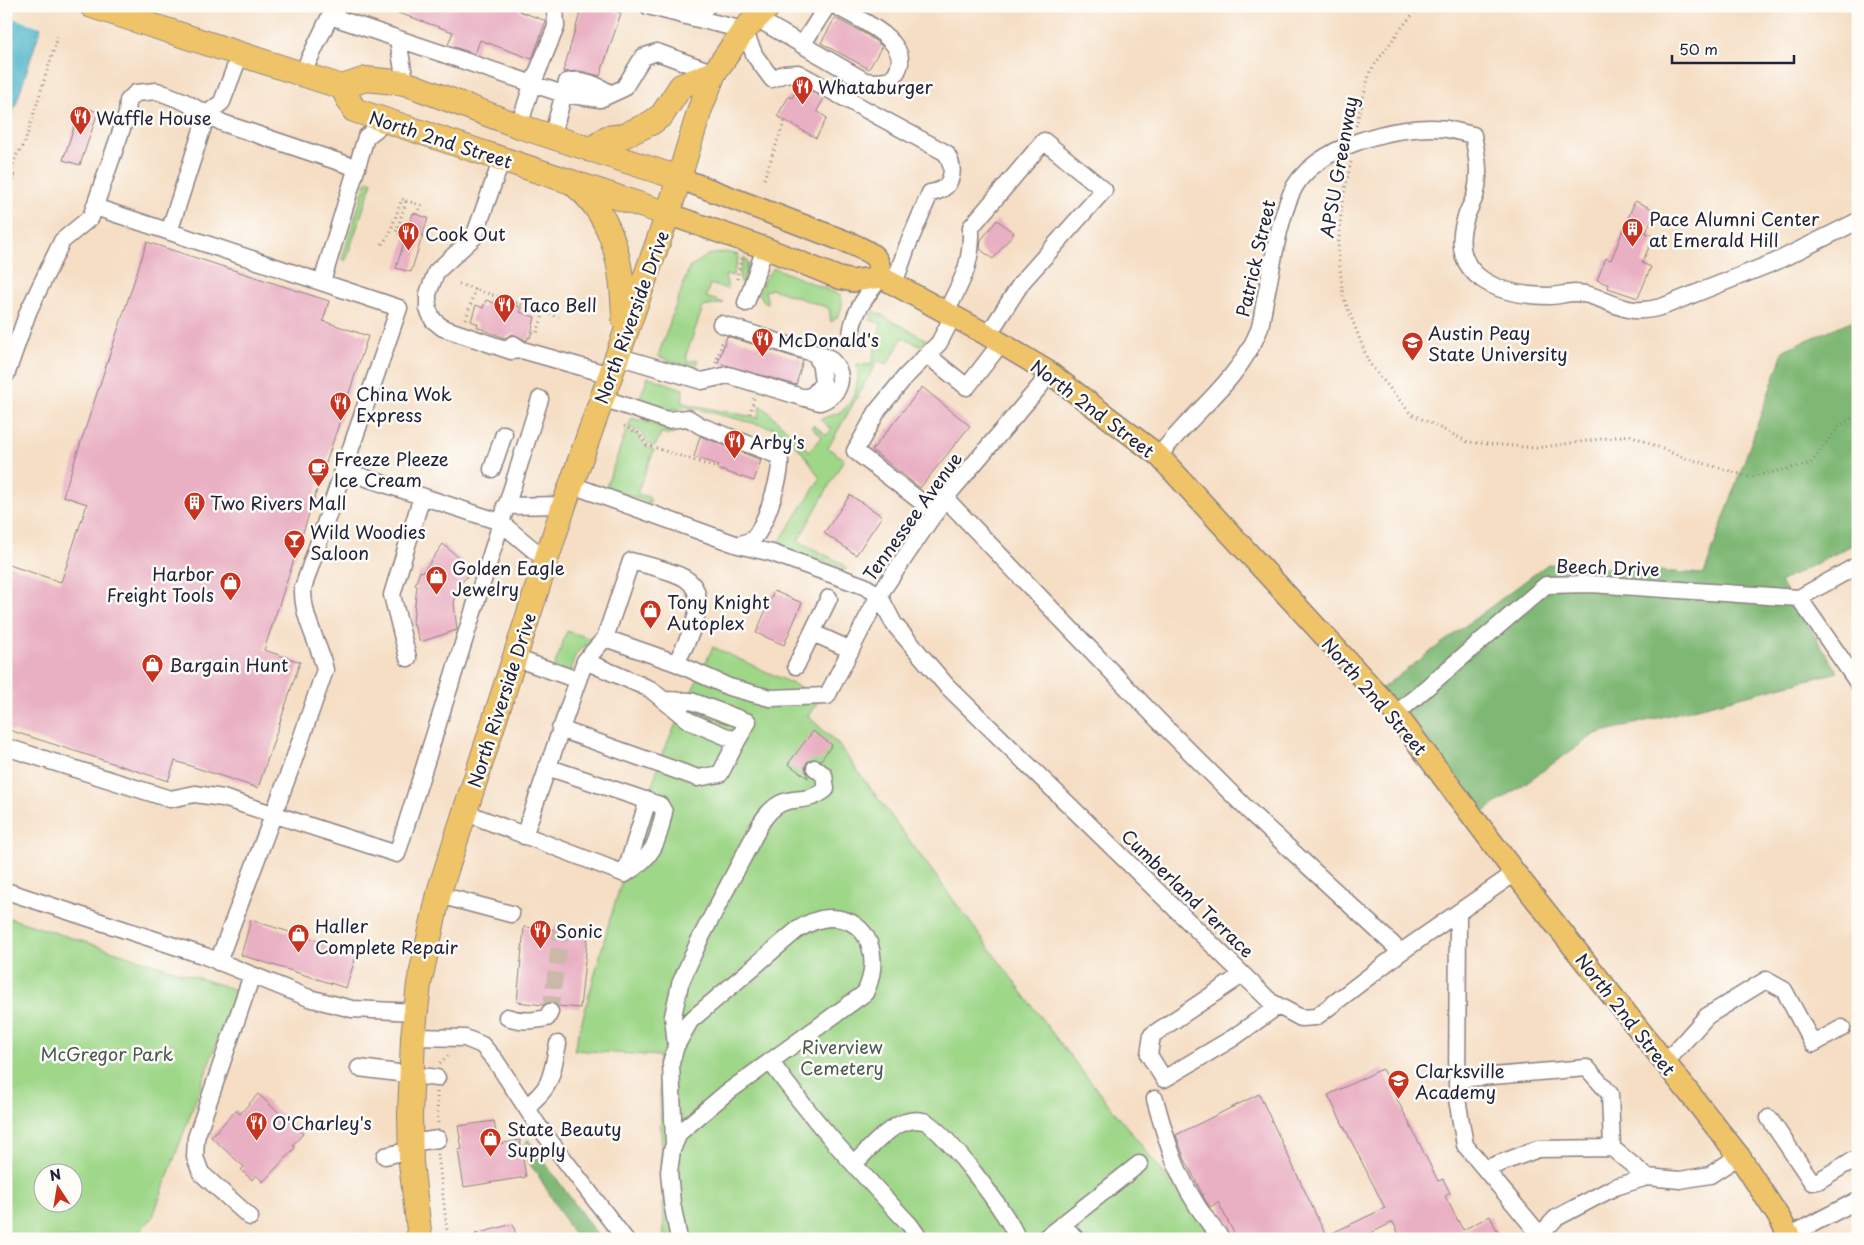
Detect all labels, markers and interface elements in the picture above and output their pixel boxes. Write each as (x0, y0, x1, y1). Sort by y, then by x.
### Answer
scale bar (1672, 32, 1794, 64)
text: 50 m (1679, 37, 1718, 60)
place label: Whataburger (818, 73, 934, 100)
restaurant icon: Whataburger (790, 74, 814, 105)
street label: APSU Greenway (1312, 94, 1364, 240)
street label: North 2nd Street (366, 103, 516, 175)
place label: Waffle House (96, 104, 212, 131)
restaurant icon: Waffle House (68, 105, 92, 136)
street label: Patrick Street (1228, 197, 1282, 319)
place label: Pace Alumni Center at Emerald Hill (1649, 205, 1820, 253)
building icon: Pace Alumni Center at Emerald Hill (1621, 216, 1645, 247)
place label: Cook Out (425, 220, 506, 247)
restaurant icon: Cook Out (397, 221, 421, 252)
street label: North Riverside Drive (587, 227, 675, 407)
place label: Taco Bell (520, 291, 597, 318)
restaurant icon: Taco Bell (492, 292, 516, 323)
place label: Austin Peay State University (1428, 319, 1567, 367)
place label: McDonald's (778, 326, 879, 353)
restaurant icon: McDonald's (750, 327, 774, 358)
school or university icon: Austin Peay State University (1400, 330, 1424, 361)
street label: North 2nd Street (1025, 352, 1161, 464)
place label: China Wok Express (356, 380, 452, 428)
restaurant icon: China Wok Express (328, 391, 352, 422)
place label: Arby's (750, 428, 805, 455)
restaurant icon: Arby's (722, 429, 746, 460)
place label: Freeze Pleeze Ice Cream (334, 445, 449, 493)
street label: Tennessee Avenue (856, 446, 968, 586)
cafe icon: Freeze Pleeze Ice Cream (306, 456, 330, 487)
place label: Two Rivers Mall (210, 489, 346, 516)
building icon: Two Rivers Mall (182, 490, 206, 521)
place label: Wild Woodies Saloon (310, 518, 426, 566)
bar icon: Wild Woodies Saloon (282, 529, 306, 560)
street label: Beech Drive (1556, 552, 1660, 582)
place label: Golden Eagle Jewelry (452, 554, 565, 602)
place label: Harbor Freight Tools (107, 560, 215, 608)
shop icon: Golden Eagle Jewelry (424, 565, 448, 596)
shop icon: Harbor Freight Tools (218, 571, 242, 602)
place label: Tony Knight Autoplex (667, 588, 770, 636)
shop icon: Tony Knight Autoplex (639, 599, 663, 630)
street label: North Riverside Drive (460, 609, 542, 791)
street label: North 2nd Street (1316, 631, 1434, 761)
place label: Bargain Hunt (169, 651, 288, 678)
shop icon: Bargain Hunt (141, 652, 165, 683)
street label: Cumberland Terrace (1116, 822, 1260, 964)
place label: Haller Complete Repair (315, 912, 459, 960)
place label: Sonic (556, 917, 602, 944)
restaurant icon: Sonic (528, 918, 552, 949)
shop icon: Haller Complete Repair (287, 923, 311, 954)
street label: North 2nd Street (1570, 947, 1682, 1081)
park label: Riverview Cemetery (800, 1033, 884, 1081)
park label: McGregor Park (41, 1040, 174, 1067)
place label: Clarksville Academy (1415, 1057, 1505, 1105)
school or university icon: Clarksville Academy (1387, 1068, 1411, 1099)
place label: O'Charley's (272, 1109, 372, 1136)
restaurant icon: O'Charley's (244, 1110, 268, 1141)
place label: State Beauty Supply (507, 1115, 622, 1163)
shop icon: State Beauty Supply (479, 1126, 503, 1157)
north arrow (32, 1162, 82, 1212)
text: N (48, 1163, 63, 1186)

